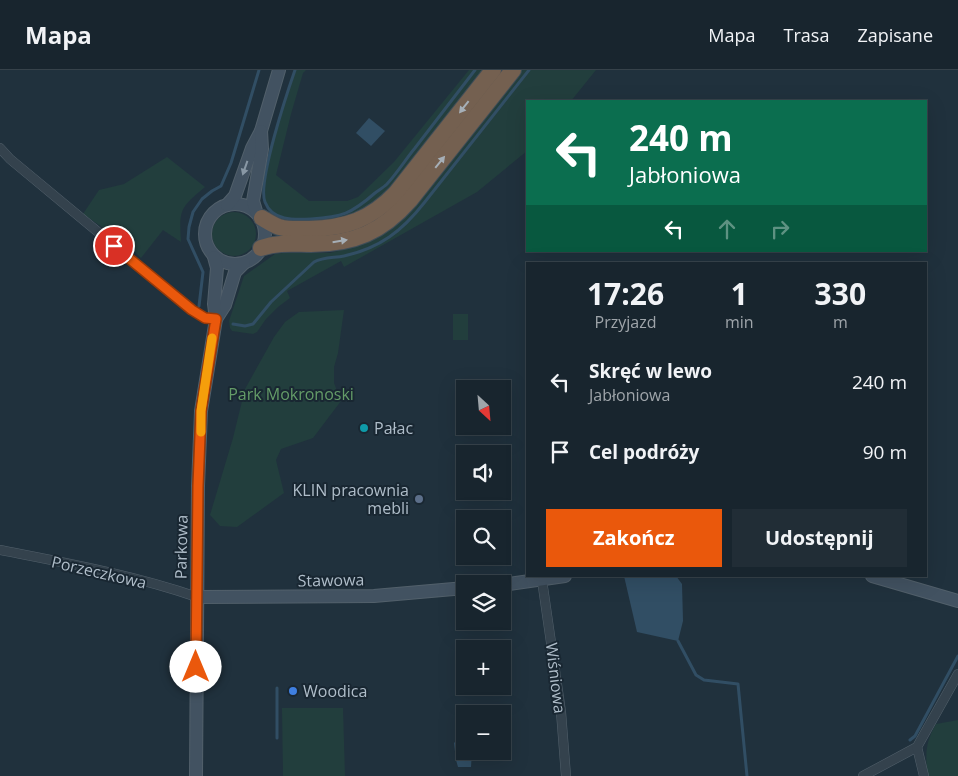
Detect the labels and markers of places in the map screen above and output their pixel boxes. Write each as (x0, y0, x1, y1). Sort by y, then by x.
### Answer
pin (93, 225, 135, 267)
place label: Pałac (374, 417, 413, 439)
marker: Pałac (358, 422, 370, 434)
place label: KLIN pracownia mebli (293, 479, 409, 519)
marker: KLIN pracownia mebli (413, 493, 425, 505)
place label: Woodica (303, 680, 367, 702)
marker: Woodica (287, 685, 299, 697)

